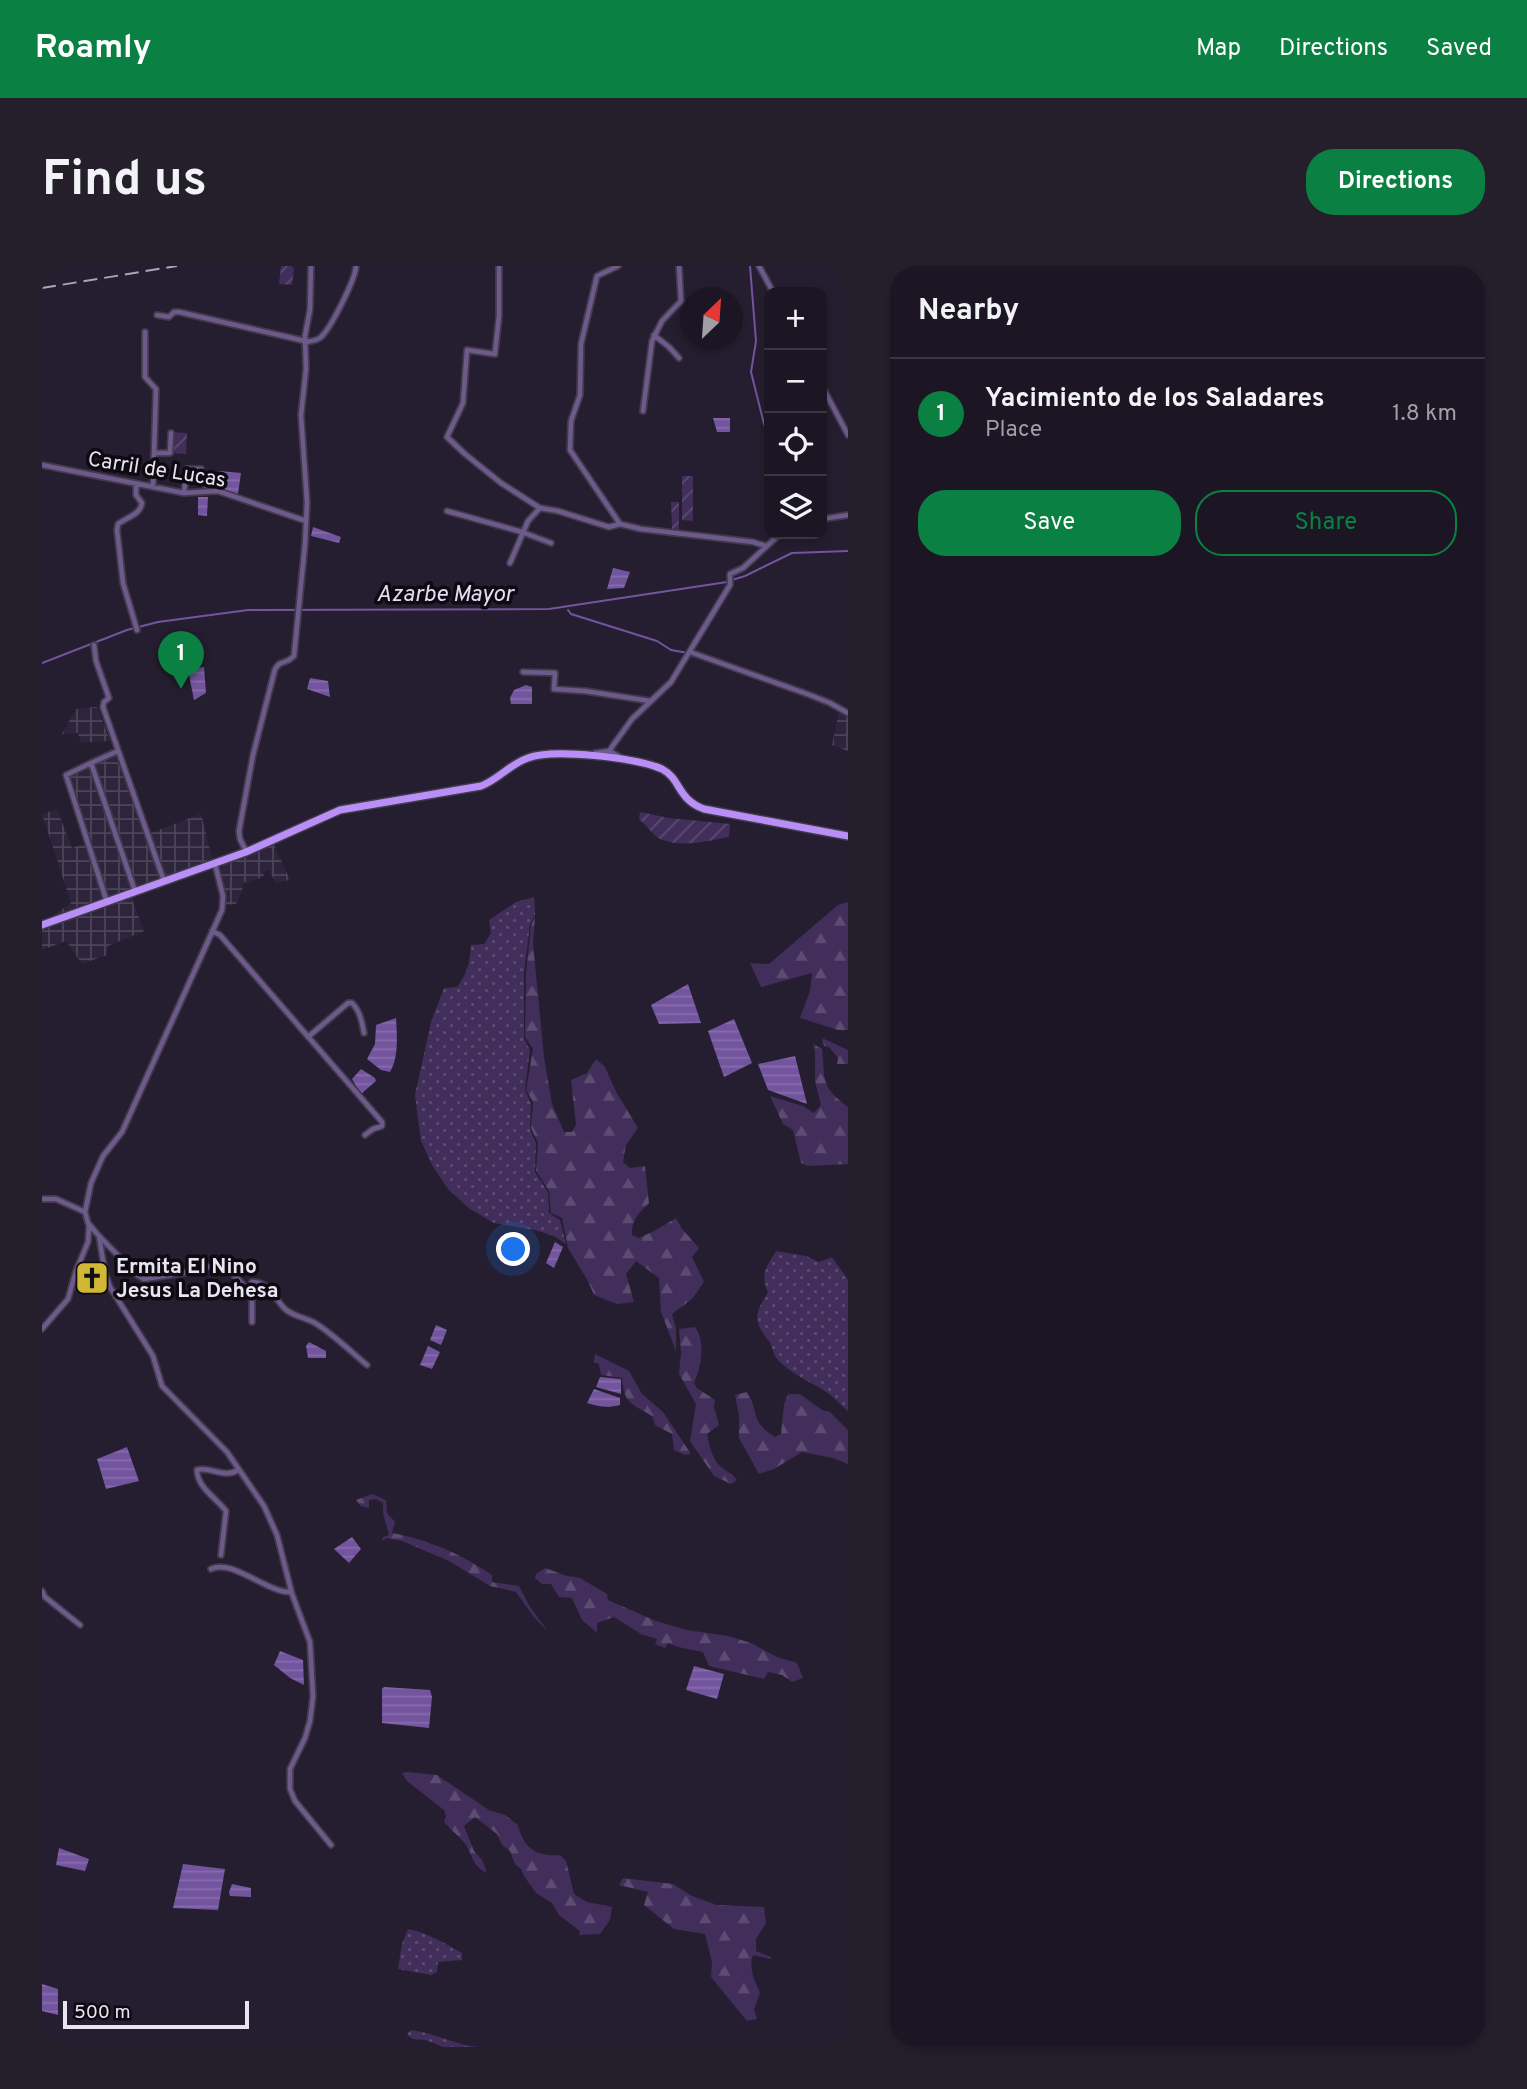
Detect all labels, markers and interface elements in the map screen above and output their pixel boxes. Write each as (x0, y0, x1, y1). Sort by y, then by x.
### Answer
text: Roamly (35, 28, 151, 70)
text: Map (1196, 34, 1241, 64)
text: Directions (1279, 34, 1388, 64)
text: Saved (1426, 34, 1492, 64)
button: Directions (1306, 149, 1485, 215)
text: Find us (42, 151, 207, 213)
north arrow (680, 287, 743, 350)
map controls (764, 287, 827, 539)
button: + (764, 287, 827, 350)
text: Nearby (918, 293, 1019, 330)
button: − (764, 350, 827, 413)
text: Yacimiento de los Saladares (985, 383, 1325, 416)
text: 1 (936, 400, 946, 429)
text: 1.8 km (1392, 400, 1457, 429)
button: locate (764, 413, 827, 476)
text: Place (985, 416, 1042, 445)
street label: Carril de Lucas (86, 446, 228, 495)
button: layers (764, 476, 827, 539)
button: Save (918, 490, 1181, 556)
button: Share (1195, 490, 1457, 556)
water label: Azarbe Mayor (376, 581, 516, 610)
pin: 1 (158, 631, 204, 689)
your location (496, 1232, 530, 1266)
place label: Ermita El Nino Jesus La Dehesa (116, 1254, 278, 1305)
church icon: Ermita El Nino Jesus La Dehesa (73, 1259, 111, 1297)
scale bar (63, 1998, 248, 2030)
text: 500 m (74, 2001, 131, 2025)

